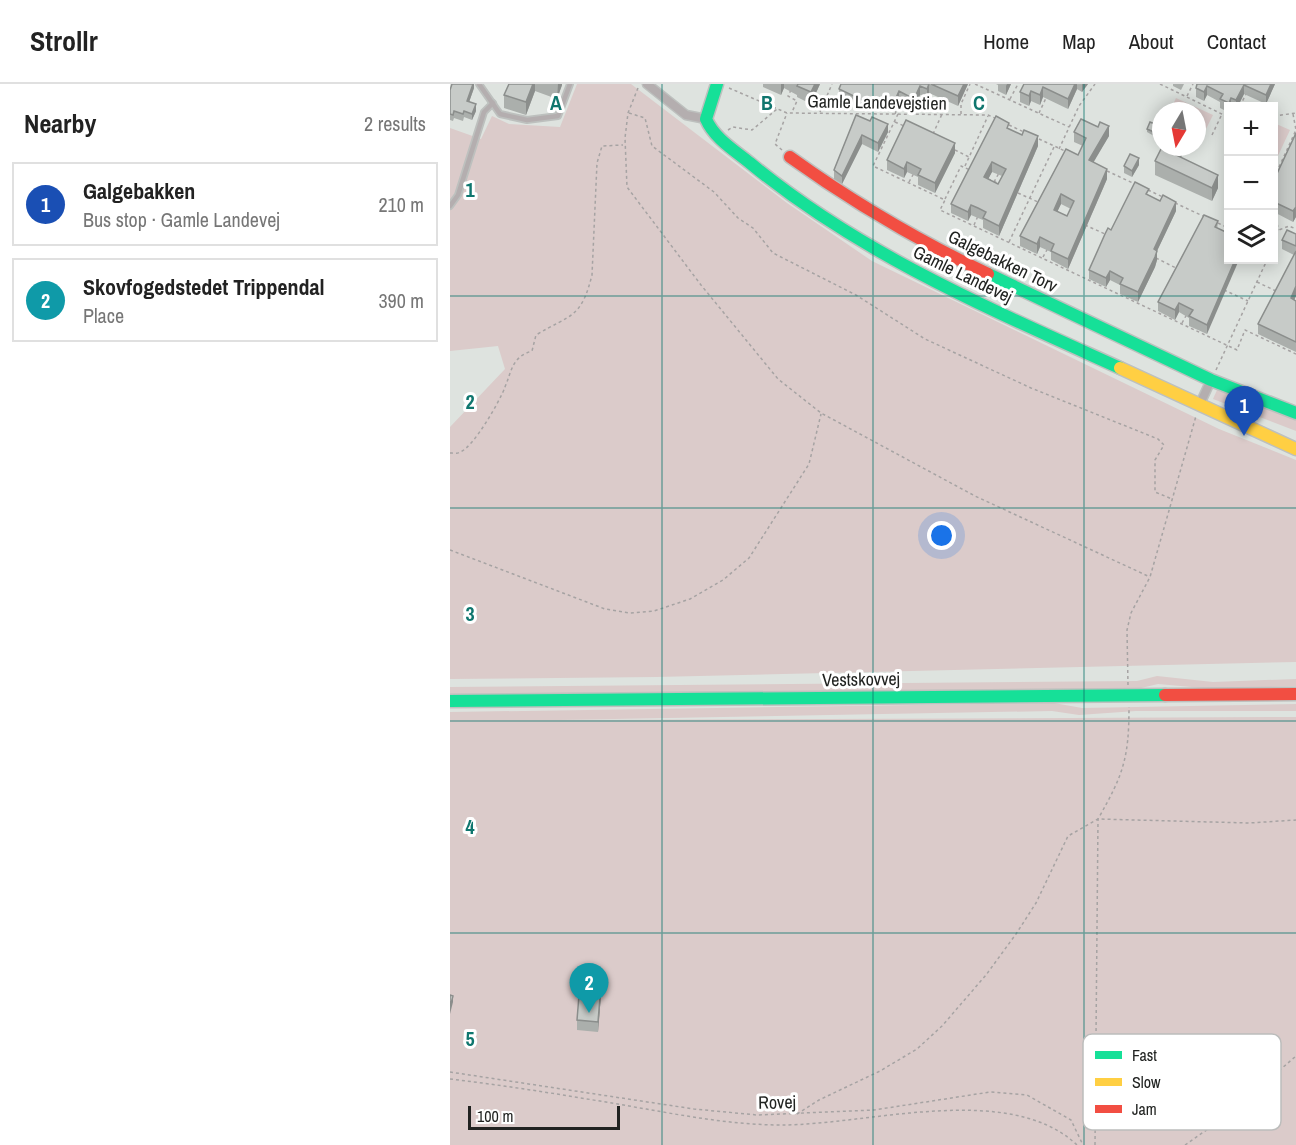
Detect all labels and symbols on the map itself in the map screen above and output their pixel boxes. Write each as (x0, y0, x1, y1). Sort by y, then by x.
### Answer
street label: Gamle Landevejstien (807, 88, 947, 116)
text: A (550, 89, 562, 116)
text: B (761, 89, 773, 116)
text: C (973, 89, 985, 116)
north arrow (1152, 102, 1206, 156)
text: 1 (465, 176, 475, 203)
street label: Galgebakken Torv (944, 224, 1062, 299)
street label: Gamle Landevej (909, 239, 1017, 309)
pin: 1 (1224, 386, 1264, 436)
text: 2 (465, 388, 475, 415)
your location (927, 521, 956, 550)
text: 3 (465, 600, 475, 627)
street label: Vestskovvej (822, 666, 900, 692)
text: 4 (465, 813, 475, 840)
pin: 2 (570, 964, 608, 1013)
text: 5 (465, 1025, 475, 1052)
legend (1083, 1034, 1281, 1130)
text: Fast (1132, 1044, 1157, 1066)
text: Slow (1132, 1071, 1161, 1093)
street label: Rovej (758, 1089, 796, 1115)
text: Jam (1132, 1098, 1157, 1120)
scale bar (468, 1103, 620, 1130)

